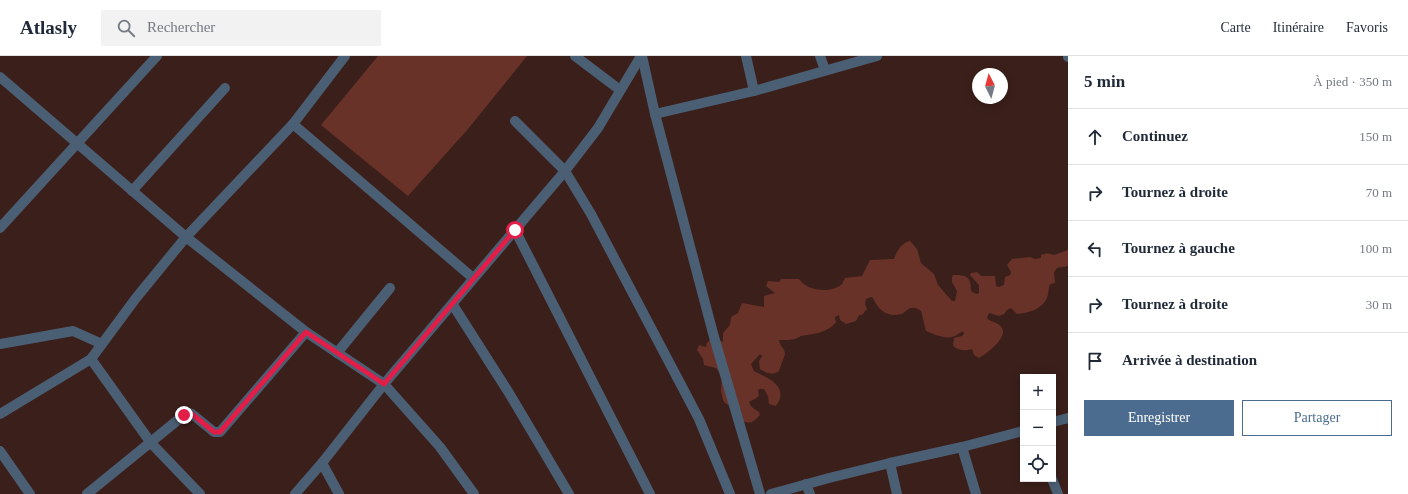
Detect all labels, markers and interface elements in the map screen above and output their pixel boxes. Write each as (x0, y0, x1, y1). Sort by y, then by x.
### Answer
search box (101, 10, 381, 46)
text: Atlasly (20, 17, 77, 38)
icon: search (115, 17, 137, 39)
text: Rechercher (147, 19, 215, 35)
text: Carte (1220, 20, 1251, 35)
text: Itinéraire (1273, 20, 1324, 35)
text: Favoris (1346, 20, 1388, 35)
north arrow (972, 68, 1008, 104)
text: 5 min (1084, 72, 1125, 91)
text: À pied · 350 m (1313, 74, 1392, 89)
icon: ahead (1084, 126, 1106, 148)
text: Continuez (1122, 128, 1188, 144)
text: 150 m (1359, 129, 1392, 144)
icon: right (1084, 182, 1106, 204)
text: Tournez à droite (1122, 184, 1228, 200)
text: 70 m (1366, 185, 1392, 200)
route start (506, 221, 524, 239)
icon: left (1084, 238, 1106, 260)
text: Tournez à gauche (1122, 240, 1235, 256)
text: 100 m (1359, 241, 1392, 256)
icon: right (1084, 294, 1106, 316)
text: Tournez à droite (1122, 296, 1228, 312)
text: 30 m (1366, 297, 1392, 312)
icon: arrive (1084, 350, 1106, 372)
text: Arrivée à destination (1122, 352, 1257, 368)
map controls (1020, 374, 1056, 482)
button: + (1020, 374, 1056, 410)
button: Enregistrer (1084, 400, 1234, 436)
button: Partager (1242, 400, 1392, 436)
route end (175, 406, 193, 424)
button: − (1020, 410, 1056, 446)
button: locate (1020, 446, 1056, 482)

